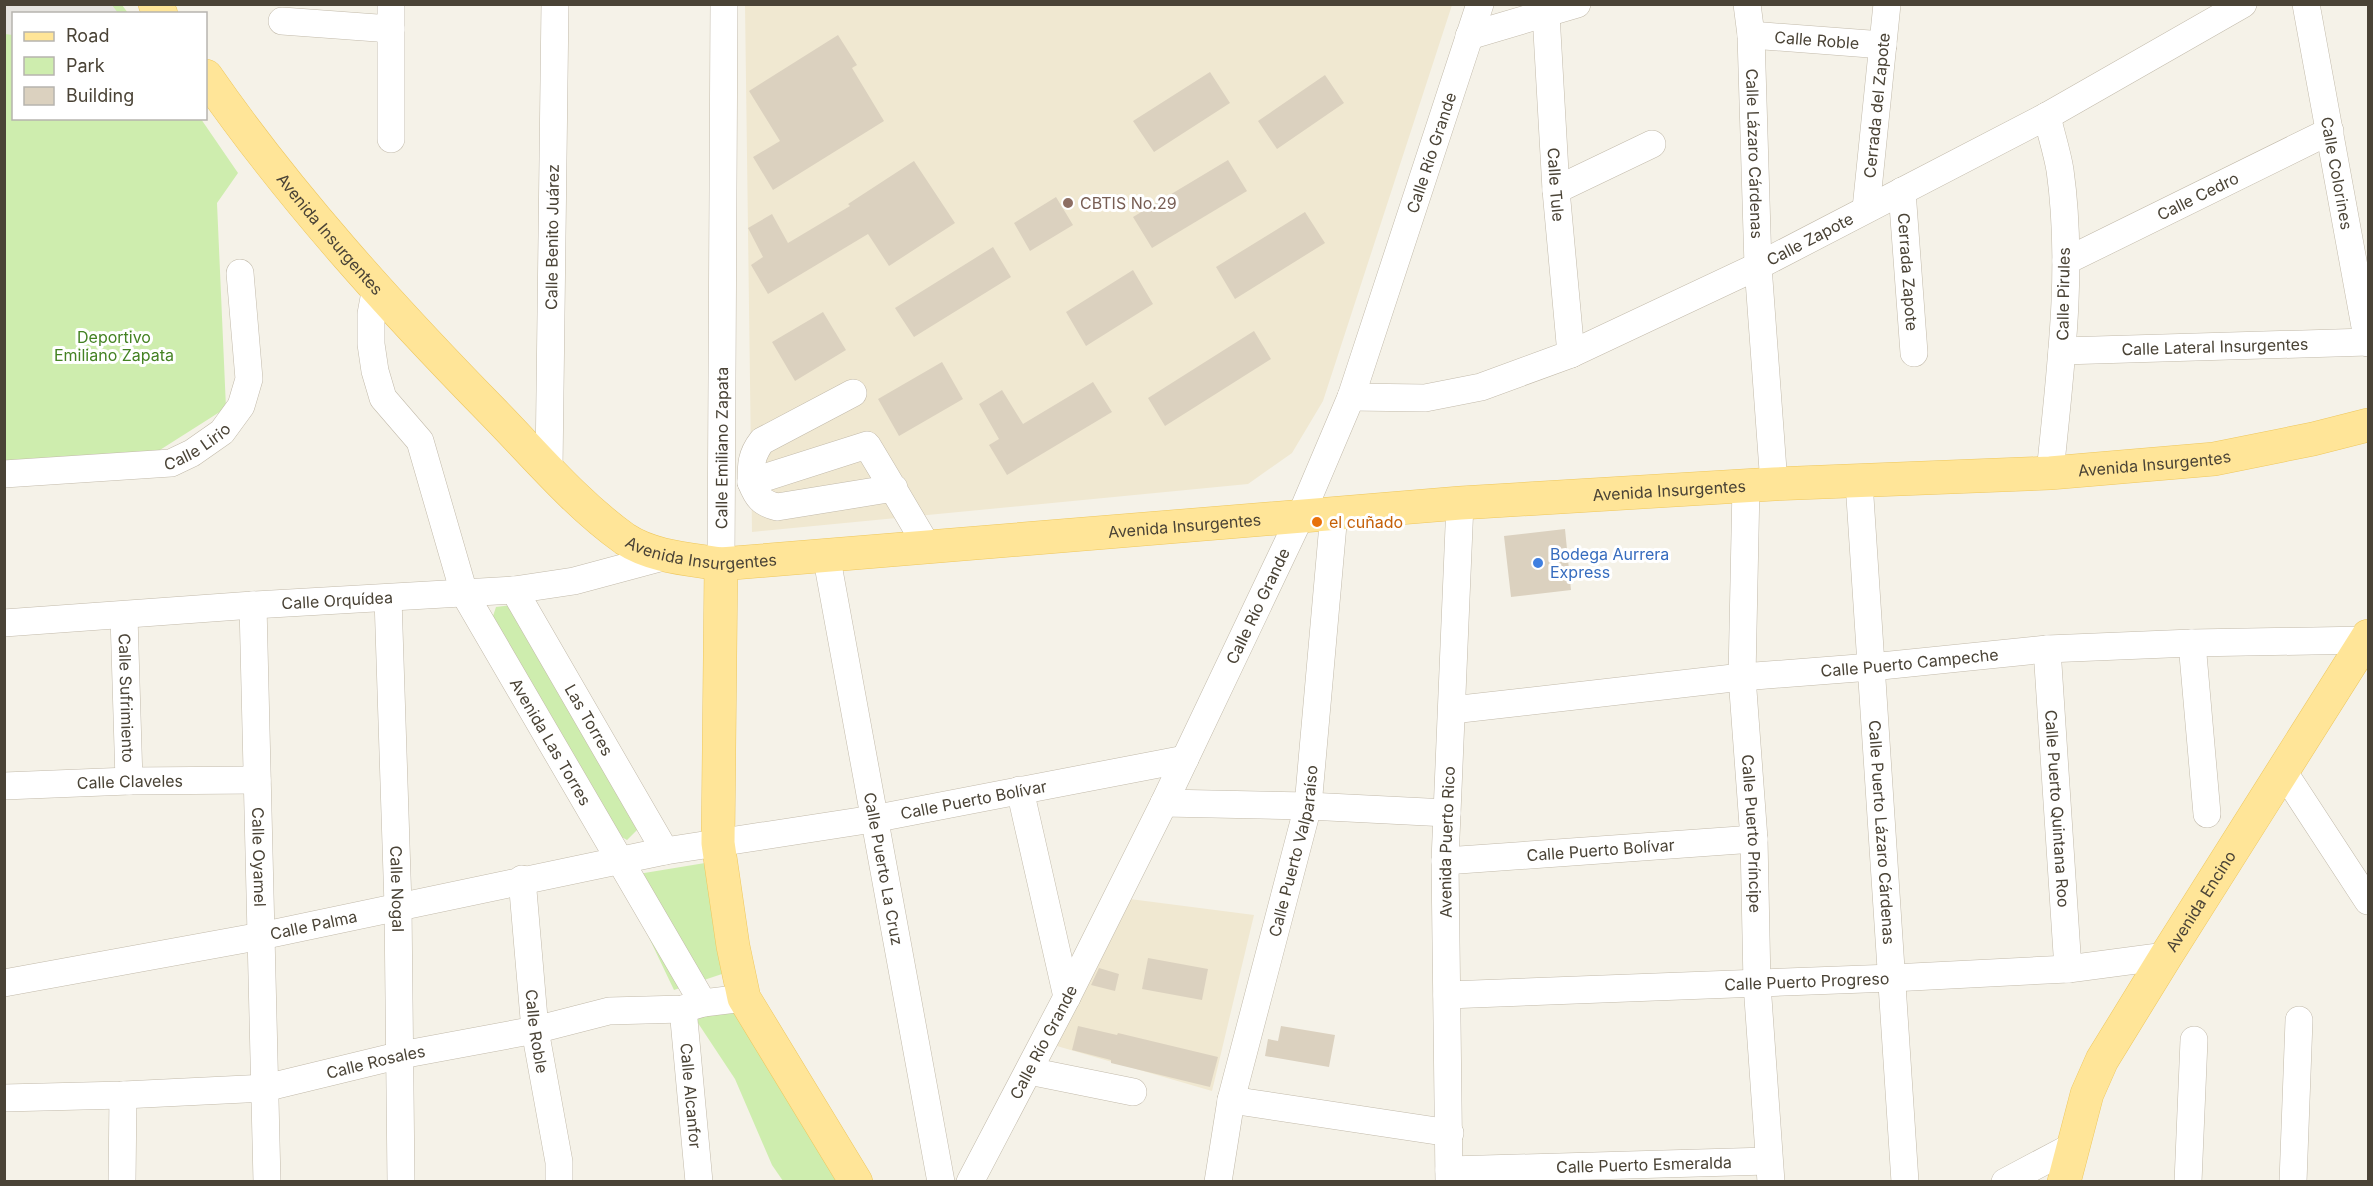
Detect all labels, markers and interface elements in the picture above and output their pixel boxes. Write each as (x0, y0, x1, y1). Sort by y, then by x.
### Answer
legend (12, 12, 207, 120)
text: Road (66, 25, 109, 46)
street label: Calle Roble (1774, 27, 1860, 53)
street label: Cerrada del Zapote (1859, 32, 1894, 179)
text: Park (66, 55, 105, 76)
street label: Calle Lázaro Cárdenas (1742, 68, 1767, 239)
text: Building (66, 85, 134, 106)
street label: Calle Río Grande (1402, 90, 1460, 216)
street label: Calle Colorines (2317, 115, 2357, 231)
street label: Calle Tule (1544, 147, 1569, 223)
street label: Calle Benito Juárez (541, 164, 563, 310)
street label: Calle Cedro (2154, 168, 2242, 225)
street label: Avenida Insurgentes (273, 169, 387, 299)
place label: CBTIS No.29 (1080, 193, 1177, 213)
marker: CBTIS No.29 (1061, 196, 1075, 210)
street label: Calle Zapote (1763, 208, 1857, 270)
street label: Cerrada Zapote (1894, 212, 1922, 332)
street label: Calle Pirules (2052, 247, 2074, 341)
park label: Deportivo Emiliano Zapata (54, 327, 174, 365)
street label: Calle Lateral Insurgentes (2121, 334, 2309, 359)
street label: Calle Emiliano Zapata (711, 367, 732, 529)
street label: Calle Lirio (164, 419, 235, 473)
street label: Avenida Insurgentes (2077, 446, 2233, 481)
street label: Avenida Insurgentes (1592, 476, 1746, 505)
street label: Avenida Insurgentes (1107, 509, 1262, 542)
place label: el cuñado (1329, 512, 1403, 532)
marker: el cuñado (1310, 515, 1324, 529)
street label: Avenida Insurgentes (622, 532, 777, 574)
place label: Bodega Aurrera Express (1550, 544, 1669, 582)
street label: Calle Río Grande (1222, 545, 1294, 667)
marker: Bodega Aurrera Express (1531, 556, 1545, 570)
street label: Calle Orquídea (281, 587, 394, 613)
street label: Calle Sufrimiento (115, 633, 138, 763)
street label: Calle Puerto Campeche (1820, 644, 1999, 681)
street label: Avenida Las Torres (506, 674, 596, 809)
street label: Las Torres (561, 680, 618, 759)
street label: Calle Puerto Quintana Roo (2041, 709, 2074, 908)
street label: Calle Puerto Lázaro Cárdenas (1865, 719, 1899, 945)
street label: Calle Puerto Príncipe (1738, 754, 1766, 913)
street label: Calle Puerto Valparaíso (1264, 764, 1322, 939)
street label: Avenida Puerto Rico (1435, 766, 1459, 918)
street label: Calle Claveles (76, 771, 183, 793)
street label: Calle Puerto Bolívar (899, 776, 1048, 823)
street label: Calle Puerto La Cruz (860, 791, 907, 947)
street label: Calle Oyamel (248, 807, 270, 907)
street label: Calle Puerto Bolívar (1526, 835, 1675, 865)
street label: Calle Nogal (386, 845, 408, 932)
street label: Avenida Encino (2161, 847, 2240, 955)
street label: Calle Palma (268, 906, 359, 944)
street label: Calle Puerto Progreso (1724, 968, 1890, 994)
street label: Calle Río Grande (1005, 982, 1081, 1103)
street label: Calle Roble (522, 988, 553, 1075)
street label: Calle Rosales (324, 1041, 427, 1083)
street label: Calle Alcanfor (676, 1042, 706, 1149)
street label: Calle Puerto Esmeralda (1556, 1152, 1732, 1177)

